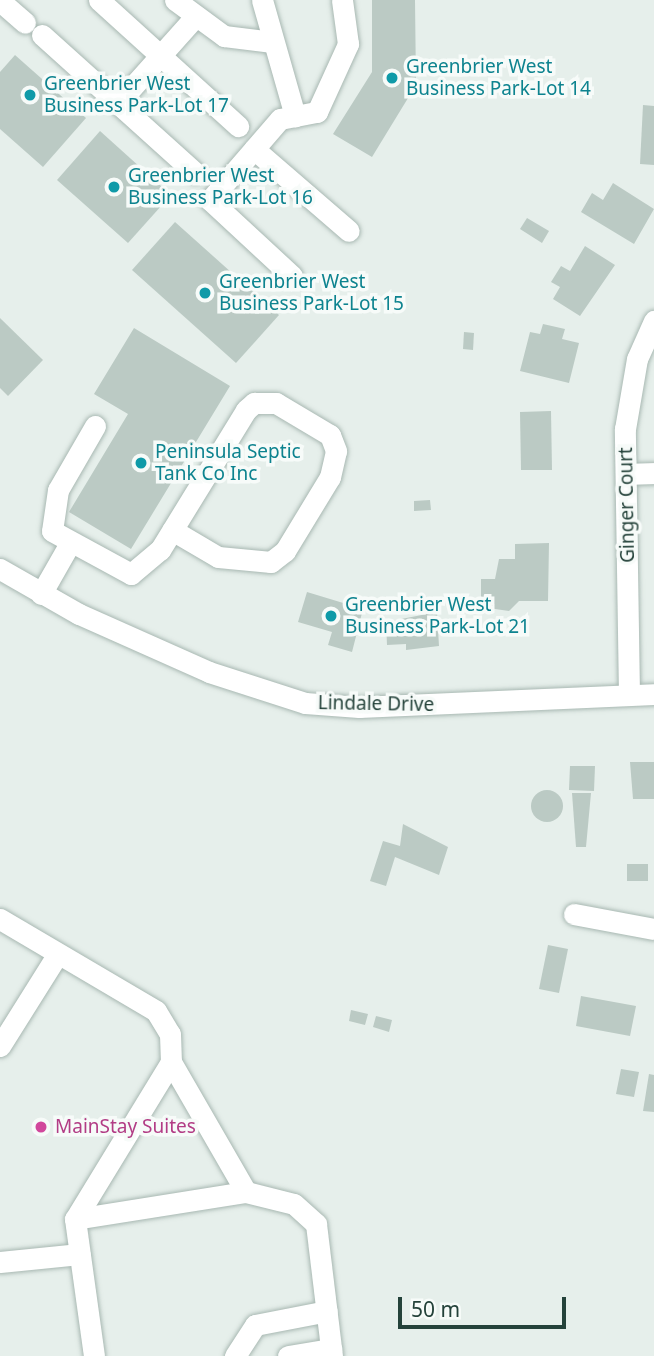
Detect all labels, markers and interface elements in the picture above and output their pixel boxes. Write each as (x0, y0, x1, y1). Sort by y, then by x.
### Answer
place label: Greenbrier West Business Park-Lot 14 (406, 56, 591, 100)
marker: Greenbrier West Business Park-Lot 14 (384, 70, 400, 86)
place label: Greenbrier West Business Park-Lot 17 (44, 73, 229, 117)
marker: Greenbrier West Business Park-Lot 17 (22, 87, 38, 103)
place label: Greenbrier West Business Park-Lot 16 (128, 165, 313, 209)
marker: Greenbrier West Business Park-Lot 16 (106, 179, 122, 195)
place label: Greenbrier West Business Park-Lot 15 (219, 271, 404, 315)
marker: Greenbrier West Business Park-Lot 15 (197, 285, 213, 301)
place label: Peninsula Septic Tank Co Inc (155, 441, 301, 485)
street label: Ginger Court (615, 447, 639, 563)
marker: Peninsula Septic Tank Co Inc (133, 455, 149, 471)
place label: Greenbrier West Business Park-Lot 21 (345, 594, 530, 638)
marker: Greenbrier West Business Park-Lot 21 (323, 608, 339, 624)
street label: Lindale Drive (318, 692, 434, 716)
place label: MainStay Suites (55, 1116, 196, 1138)
marker: MainStay Suites (33, 1119, 49, 1135)
scale bar (402, 1282, 570, 1326)
text: 50 m (411, 1295, 460, 1323)

